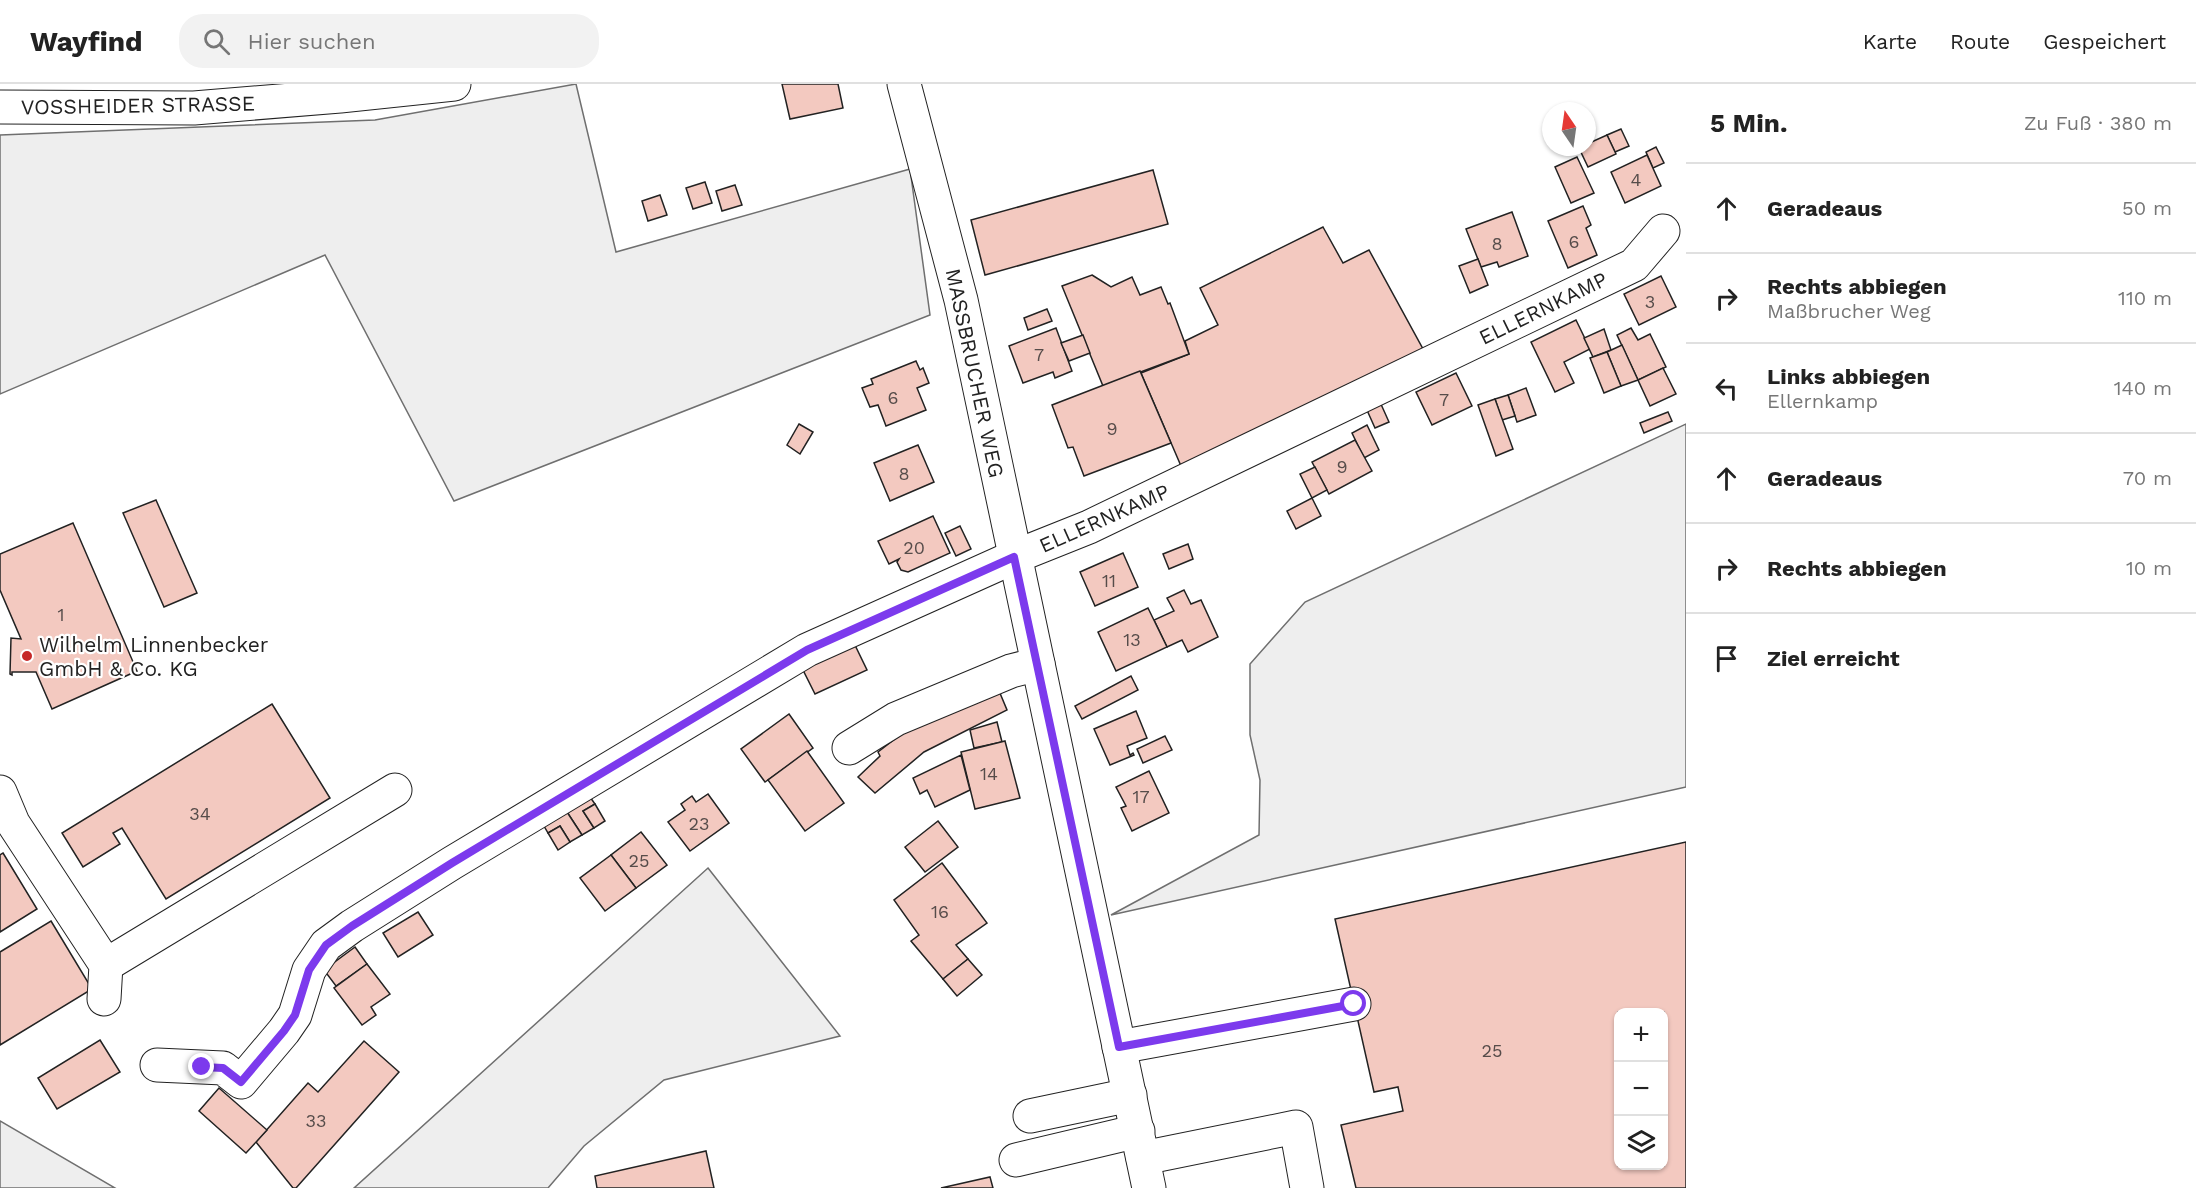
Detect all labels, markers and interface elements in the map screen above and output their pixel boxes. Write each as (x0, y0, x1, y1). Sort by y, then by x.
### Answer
search box (179, 14, 599, 68)
text: Wayfind (30, 25, 143, 58)
icon: search (200, 25, 233, 58)
text: Hier suchen (248, 29, 376, 54)
text: Karte (1863, 29, 1917, 54)
text: Route (1950, 29, 2010, 54)
text: Gespeichert (2043, 29, 2166, 54)
street label: VOSSHEIDER STRASSE (21, 90, 255, 120)
north arrow (1542, 102, 1596, 156)
text: 5 Min. (1710, 108, 1787, 138)
text: Zu Fuß · 380 m (2024, 111, 2172, 135)
house number: 4 (1631, 169, 1642, 190)
icon: ahead (1710, 192, 1743, 225)
text: Geradeaus (1767, 196, 1882, 221)
text: 50 m (2122, 196, 2172, 220)
house number: 6 (1569, 231, 1579, 252)
house number: 8 (1491, 233, 1503, 254)
street label: MASSBRUCHER WEG (941, 266, 1009, 480)
street label: ELLERNKAMP (1475, 266, 1611, 350)
text: Rechts abbiegen (1767, 274, 1947, 299)
icon: right (1710, 282, 1743, 315)
text: 110 m (2118, 286, 2172, 310)
house number: 3 (1645, 291, 1655, 312)
text: Maßbrucher Weg (1767, 299, 1931, 323)
house number: 7 (1034, 344, 1044, 365)
text: Links abbiegen (1767, 364, 1930, 389)
icon: left (1710, 372, 1743, 405)
text: 140 m (2114, 376, 2172, 400)
house number: 6 (888, 387, 898, 408)
house number: 7 (1439, 389, 1449, 410)
text: Ellernkamp (1767, 389, 1878, 413)
house number: 9 (1106, 418, 1118, 439)
house number: 9 (1336, 456, 1348, 477)
icon: ahead (1710, 462, 1743, 495)
house number: 8 (898, 463, 910, 484)
text: Geradeaus (1767, 466, 1882, 491)
text: 70 m (2123, 466, 2172, 490)
street label: ELLERNKAMP (1035, 478, 1173, 558)
house number: 20 (903, 537, 925, 558)
icon: right (1710, 552, 1743, 585)
text: Rechts abbiegen (1767, 556, 1947, 581)
text: 10 m (2126, 556, 2172, 580)
house number: 11 (1102, 570, 1116, 591)
house number: 1 (57, 604, 65, 625)
house number: 13 (1123, 629, 1141, 650)
place label: Wilhelm Linnenbecker GmbH & Co. KG (39, 632, 269, 681)
icon: arrive (1710, 642, 1743, 675)
text: Ziel erreicht (1767, 646, 1900, 671)
marker: Wilhelm Linnenbecker GmbH & Co. KG (20, 649, 34, 663)
house number: 14 (980, 763, 998, 784)
house number: 17 (1132, 786, 1150, 807)
house number: 34 (189, 803, 211, 824)
house number: 23 (689, 813, 710, 834)
house number: 25 (629, 850, 649, 871)
house number: 16 (931, 901, 949, 922)
route start (1340, 990, 1366, 1016)
map controls (1614, 1008, 1668, 1170)
button: + (1614, 1008, 1668, 1062)
house number: 25 (1482, 1040, 1502, 1061)
route end (188, 1053, 214, 1079)
button: − (1614, 1062, 1668, 1116)
house number: 33 (306, 1110, 327, 1131)
button: layers (1614, 1116, 1668, 1170)

